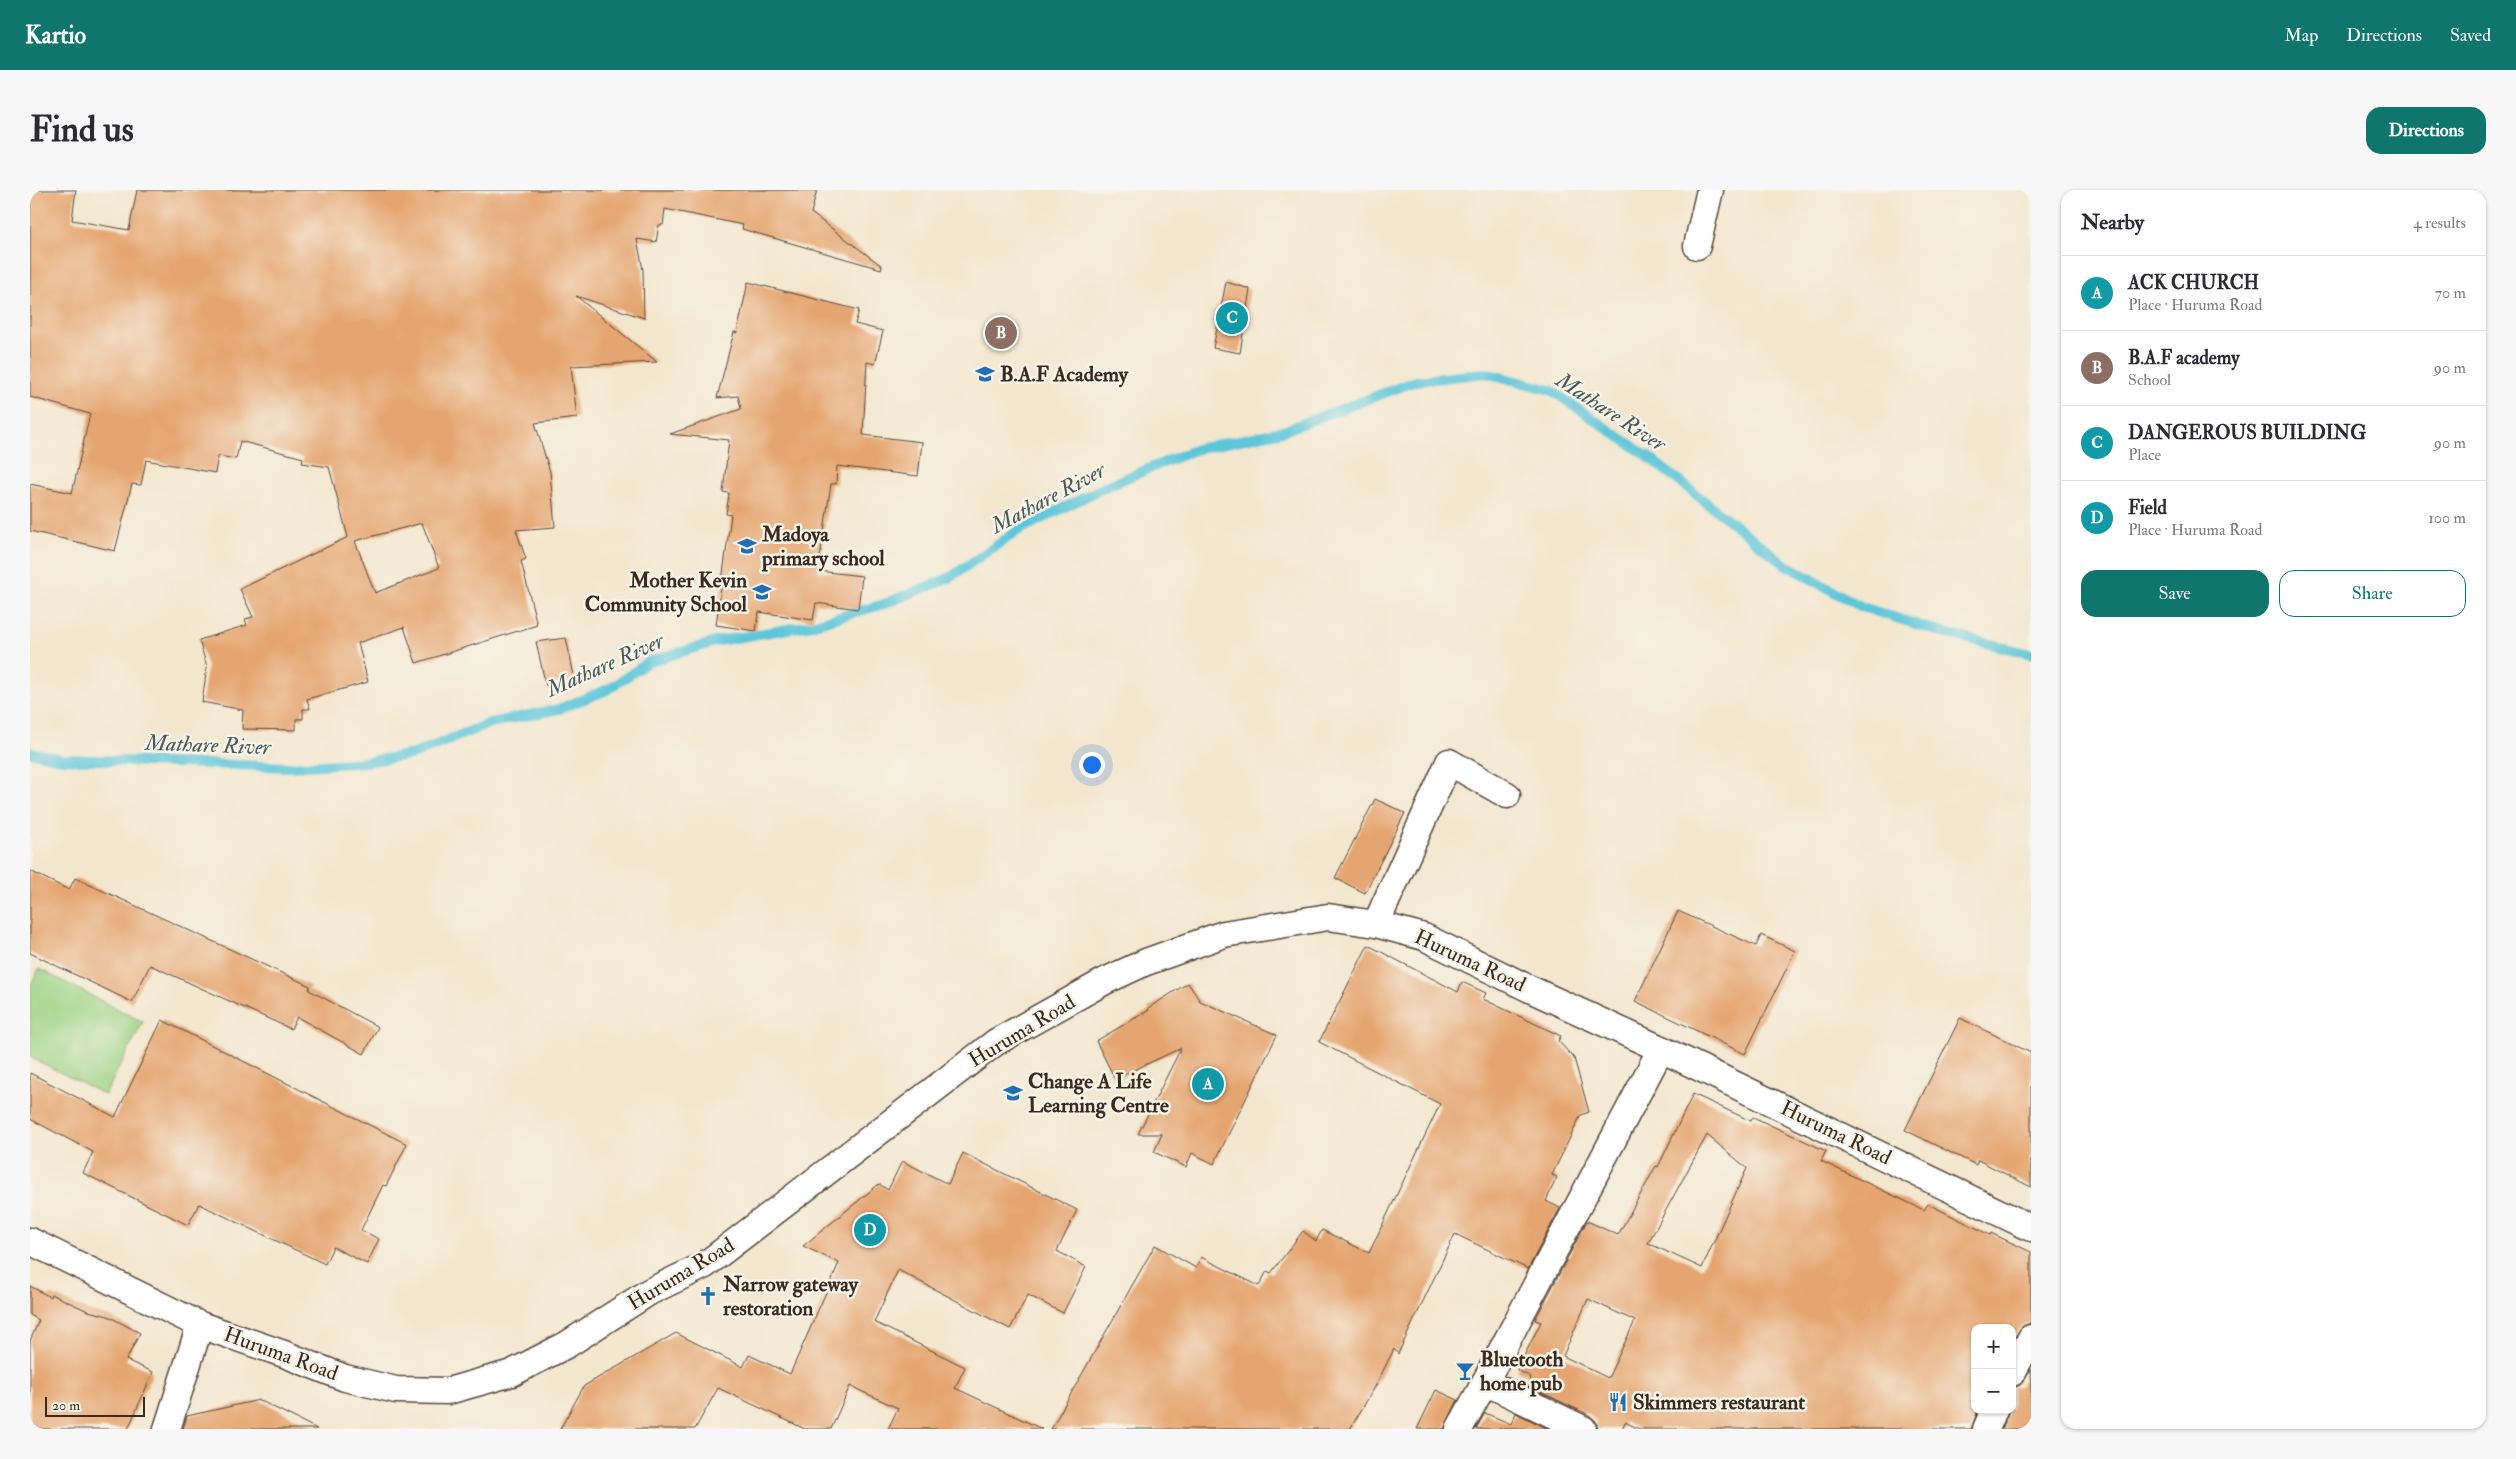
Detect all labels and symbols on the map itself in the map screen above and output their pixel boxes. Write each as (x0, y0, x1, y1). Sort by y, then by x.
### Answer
pin: C (1216, 299, 1248, 337)
pin: B (985, 314, 1017, 352)
place label: B.A.F Academy (1000, 361, 1129, 388)
school or university icon: B.A.F Academy (974, 363, 996, 385)
water label: Mathare River (1549, 365, 1673, 459)
water label: Mathare River (984, 455, 1112, 541)
place label: Madoya primary school (761, 521, 885, 572)
school or university icon: Madoya primary school (736, 535, 758, 557)
place label: Mother Kevin Community School (585, 567, 748, 618)
school or university icon: Mother Kevin Community School (751, 581, 773, 603)
water label: Mathare River (540, 626, 670, 704)
water label: Mathare River (143, 729, 273, 761)
your location (1079, 752, 1105, 778)
street label: Huruma Road (1410, 923, 1531, 999)
street label: Huruma Road (964, 988, 1081, 1073)
pin: A (1192, 1065, 1224, 1103)
place label: Change A Life Learning Centre (1028, 1068, 1169, 1119)
school or university icon: Change A Life Learning Centre (1002, 1082, 1024, 1104)
street label: Huruma Road (1776, 1095, 1896, 1172)
pin: D (854, 1211, 886, 1249)
street label: Huruma Road (623, 1231, 740, 1316)
place label: Narrow gateway restoration (722, 1271, 859, 1322)
church icon: Narrow gateway restoration (697, 1285, 719, 1307)
street label: Huruma Road (220, 1321, 343, 1387)
place label: Bluetooth home pub (1480, 1346, 1563, 1397)
bar icon: Bluetooth home pub (1454, 1360, 1476, 1382)
place label: Skimmers restaurant (1633, 1389, 1805, 1416)
restaurant icon: Skimmers restaurant (1607, 1391, 1629, 1413)
scale bar (45, 1394, 145, 1417)

